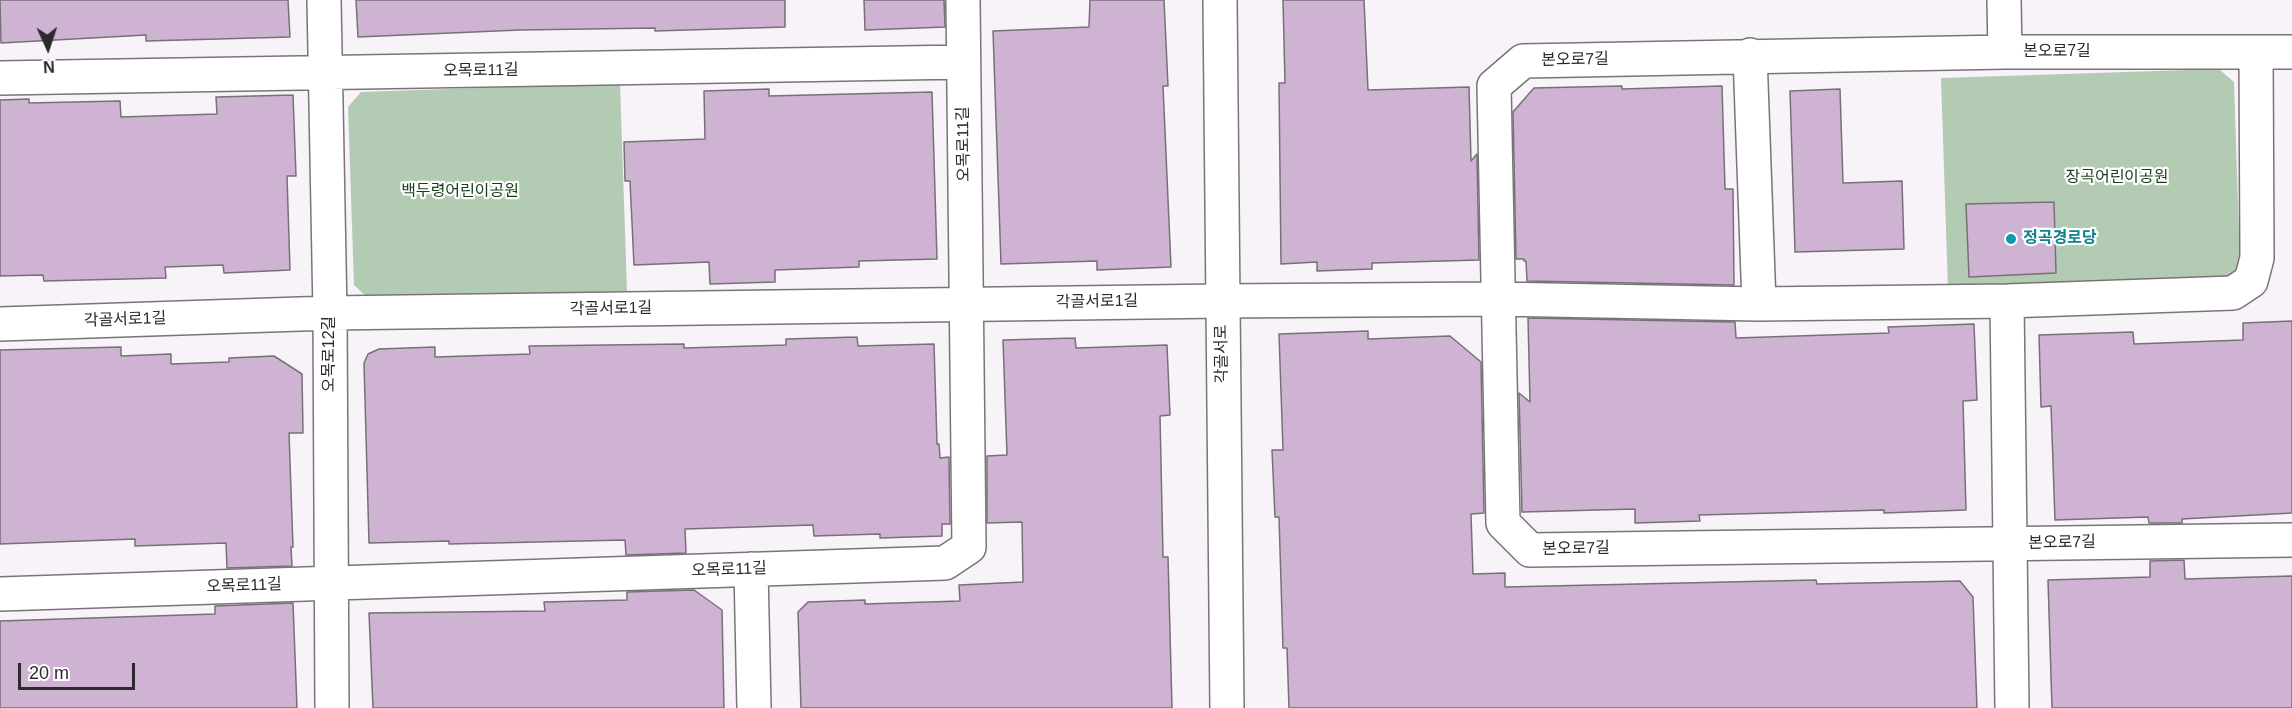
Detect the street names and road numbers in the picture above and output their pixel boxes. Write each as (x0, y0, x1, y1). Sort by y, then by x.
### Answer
street label: 본오로7길 (2023, 42, 2091, 62)
street label: 본오로7길 (1541, 50, 1609, 70)
street label: 오목로11길 (443, 61, 519, 81)
street label: 오목로11길 (954, 106, 974, 182)
street label: 각골서로1길 (1056, 292, 1138, 312)
street label: 각골서로1길 (570, 299, 652, 319)
street label: 각골서로1길 (83, 309, 167, 331)
street label: 오목로12길 (320, 316, 340, 392)
street label: 각골서로 (1212, 324, 1232, 384)
street label: 본오로7길 (2028, 533, 2096, 553)
street label: 본오로7길 (1542, 539, 1610, 559)
street label: 오목로11길 (691, 559, 767, 581)
street label: 오목로11길 (206, 575, 282, 597)

